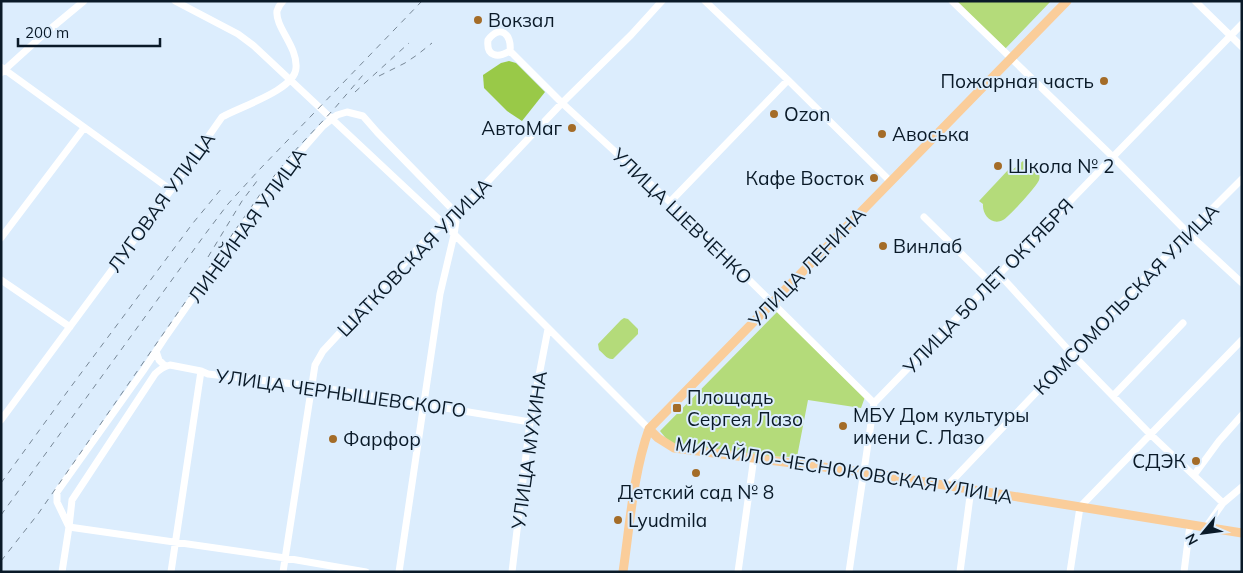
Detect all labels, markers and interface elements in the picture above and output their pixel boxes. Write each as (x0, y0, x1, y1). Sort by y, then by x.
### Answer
place label: Вокзал (488, 8, 555, 32)
marker: Вокзал (472, 14, 484, 26)
scale bar (18, 15, 160, 47)
text: 200 m (25, 23, 69, 42)
place label: Пожарная часть (941, 69, 1094, 93)
marker: Пожарная часть (1098, 75, 1110, 87)
place label: Ozon (784, 102, 830, 126)
marker: Ozon (768, 108, 780, 120)
place label: АвтоМаг (481, 116, 563, 140)
marker: АвтоМаг (566, 122, 578, 134)
place label: Авоська (892, 122, 969, 146)
street label: ЛУГОВАЯ УЛИЦА (102, 127, 220, 277)
marker: Авоська (876, 128, 888, 140)
street label: УЛИЦА ШЕВЧЕНКО (606, 142, 757, 289)
street label: ЛИНЕЙНАЯ УЛИЦА (183, 143, 311, 307)
place label: Школа № 2 (1008, 154, 1114, 178)
marker: Школа № 2 (992, 160, 1004, 172)
place label: Кафе Восток (745, 166, 865, 190)
street label: ШАТКОВСКАЯ УЛИЦА (332, 172, 496, 342)
marker: Кафе Восток (868, 172, 880, 184)
street label: УЛИЦА 50 ЛЕТ ОКТЯБРЯ (897, 193, 1078, 380)
street label: КОМСОМОЛЬСКАЯ УЛИЦА (1028, 198, 1224, 400)
street label: УЛИЦА ЛЕНИНА (743, 202, 871, 333)
place label: Винлаб (893, 234, 962, 258)
marker: Винлаб (877, 240, 889, 252)
street label: УЛИЦА ЧЕРНЫШЕВСКОГО (213, 363, 468, 422)
street label: УЛИЦА МУХИНА (506, 369, 552, 532)
place label: Площадь Сергея Лазо (687, 385, 803, 431)
marker: Площадь Сергея Лазо (671, 402, 683, 414)
place label: МБУ Дом культуры имени С. Лазо (853, 403, 1029, 449)
marker: МБУ Дом культуры имени С. Лазо (837, 420, 849, 432)
place label: Фарфор (343, 427, 421, 451)
street label: МИХАЙЛО-ЧЕСНОКОВСКАЯ УЛИЦА (674, 431, 1014, 509)
marker: Фарфор (327, 433, 339, 445)
place label: СДЭК (1132, 449, 1187, 473)
marker: СДЭК (1190, 455, 1202, 467)
marker: Детский сад № 8 (690, 467, 702, 479)
place label: Детский сад № 8 (618, 480, 774, 504)
place label: Lyudmila (628, 508, 707, 532)
north arrow (1178, 508, 1228, 558)
marker: Lyudmila (612, 514, 624, 526)
text: N (1181, 530, 1202, 548)

